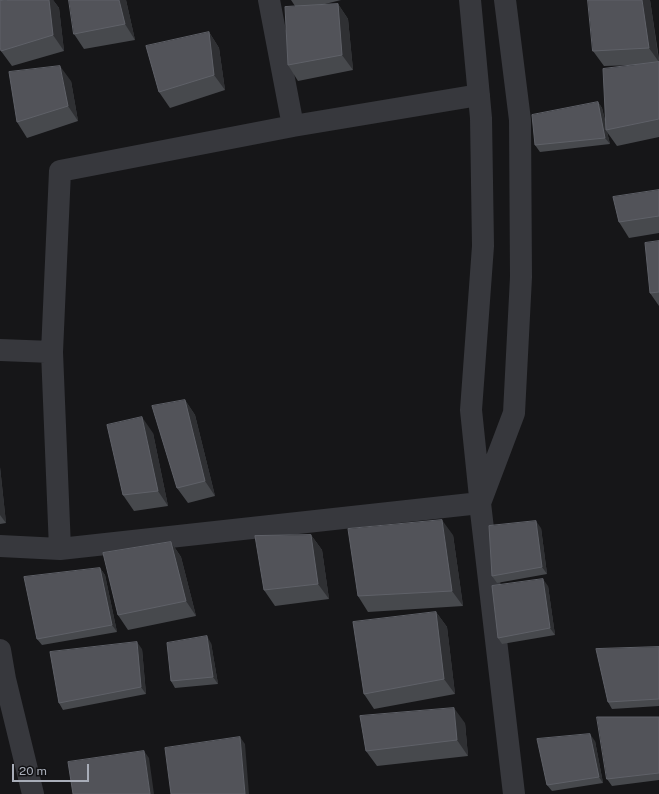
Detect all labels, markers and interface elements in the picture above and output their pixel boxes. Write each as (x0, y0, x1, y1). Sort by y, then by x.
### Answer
scale bar (14, 756, 91, 782)
text: 20 m (19, 764, 47, 778)

